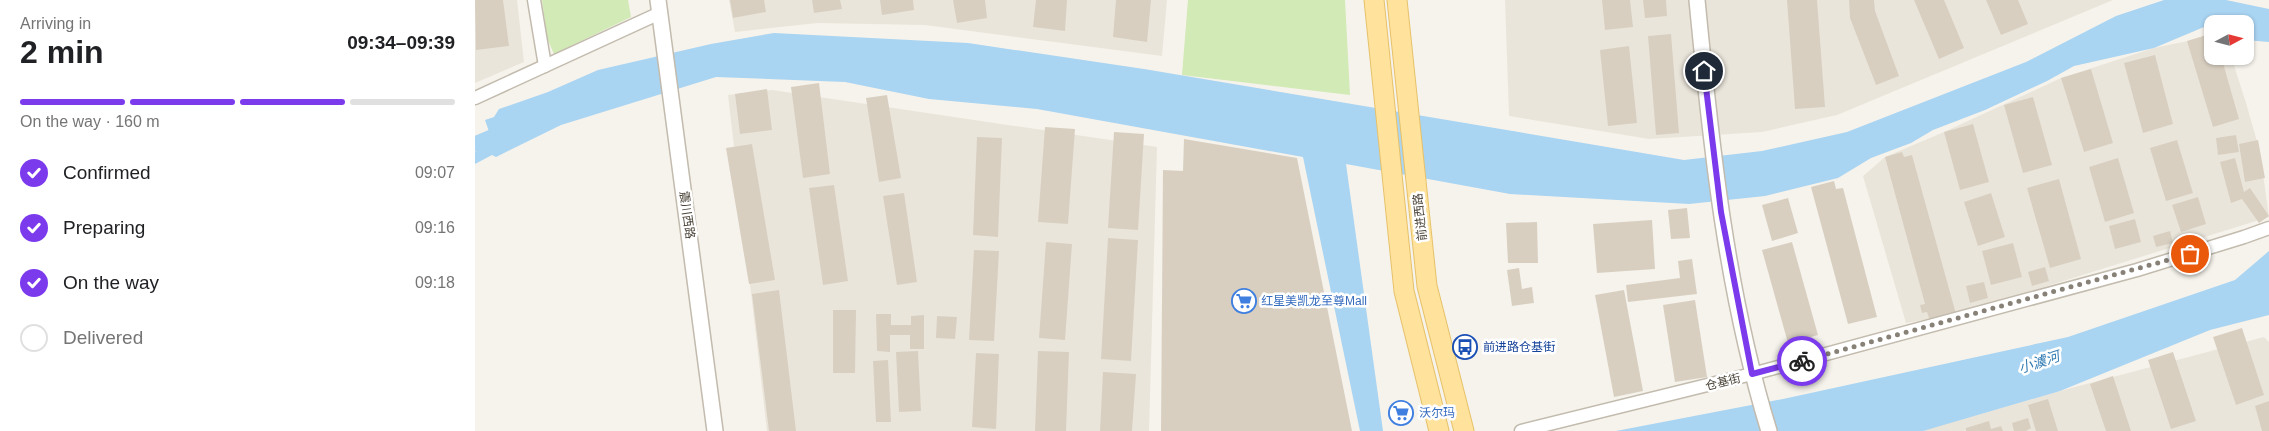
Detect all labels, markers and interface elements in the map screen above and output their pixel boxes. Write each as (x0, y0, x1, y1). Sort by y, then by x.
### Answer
text: Arriving in (20, 15, 91, 32)
north arrow (2204, 15, 2254, 65)
map controls (2204, 15, 2254, 65)
text: 09:34–09:39 (347, 32, 455, 53)
text: 2 min (20, 34, 104, 70)
pin (1683, 50, 1725, 92)
icon: home (1690, 57, 1718, 85)
text: On the way · 160 m (20, 113, 160, 130)
icon: check (20, 159, 48, 187)
text: Confirmed (63, 162, 151, 183)
text: 09:07 (415, 164, 455, 181)
street label: 震川西路 (677, 190, 697, 240)
street label: 前进西路 (1411, 192, 1429, 242)
icon: check (20, 214, 48, 242)
text: Preparing (63, 217, 145, 238)
text: 09:16 (415, 219, 455, 236)
pin (2169, 233, 2211, 275)
icon: bag (2176, 240, 2204, 268)
icon: check (20, 269, 48, 297)
text: On the way (63, 272, 159, 293)
text: 09:18 (415, 274, 455, 291)
supermarket icon: 红星美凯龙至尊Mall (1231, 288, 1257, 314)
place label: 红星美凯龙至尊Mall (1261, 294, 1367, 308)
text: Delivered (63, 327, 143, 348)
bus stop icon: 前进路仓基街 (1452, 334, 1478, 360)
courier (1777, 336, 1827, 386)
place label: 前进路仓基街 (1483, 340, 1555, 354)
icon: bike (1788, 347, 1816, 375)
water label: 小澞河 (2017, 347, 2064, 376)
street label: 仓基街 (1704, 371, 1742, 393)
supermarket icon: 沃尔玛 (1388, 400, 1414, 426)
place label: 沃尔玛 (1419, 406, 1455, 420)

